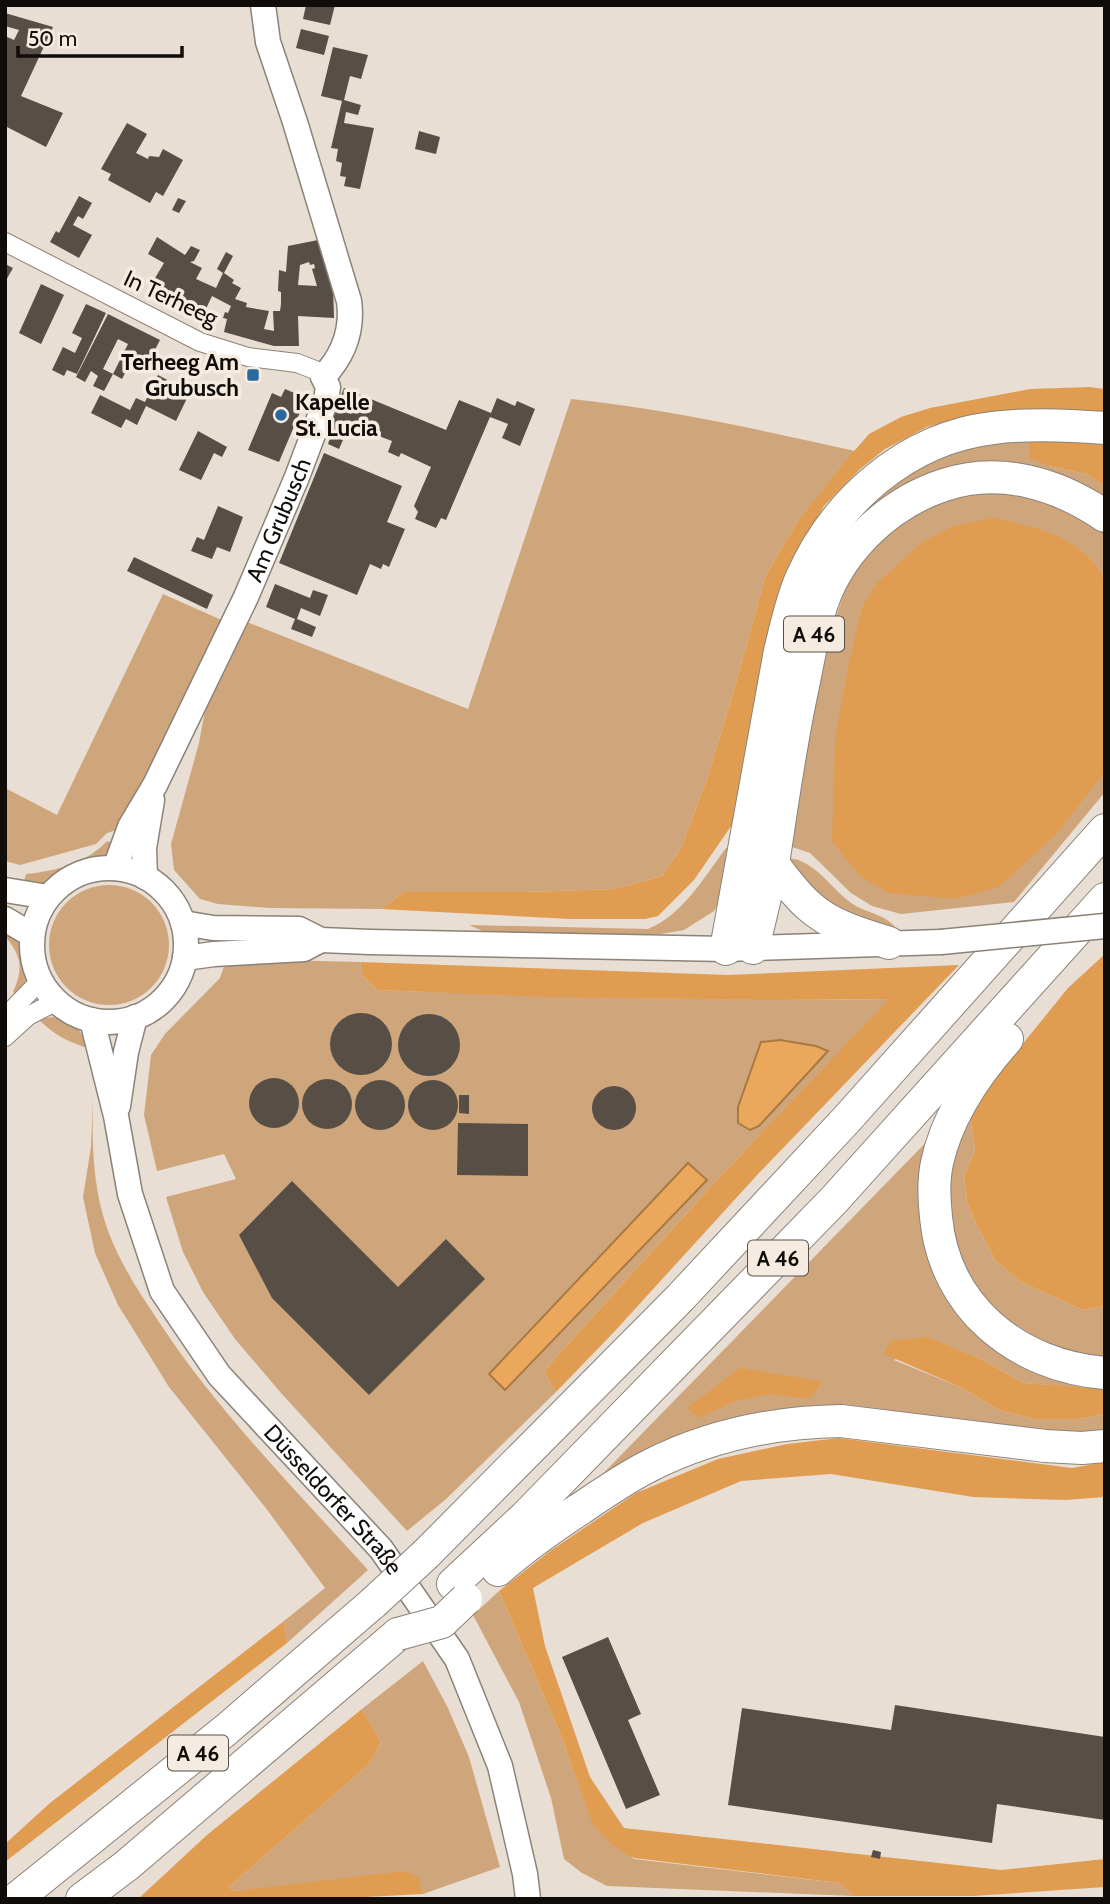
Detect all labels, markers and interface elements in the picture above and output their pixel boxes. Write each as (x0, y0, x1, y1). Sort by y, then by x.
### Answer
scale bar (18, 14, 182, 58)
text: 50 m (28, 26, 77, 51)
street label: In Terheeg (119, 264, 223, 332)
place label: Terheeg Am Grubusch (121, 348, 239, 402)
marker: Terheeg Am Grubusch (245, 367, 261, 383)
place label: Kapelle St. Lucia (295, 388, 378, 442)
marker: Kapelle St. Lucia (273, 407, 289, 423)
street label: Am Grubusch (240, 454, 317, 586)
road number: A 46 (784, 616, 844, 652)
road number: A 46 (748, 1240, 808, 1276)
street label: Düsseldorfer Straße (258, 1419, 409, 1580)
road number: A 46 (168, 1736, 228, 1770)

